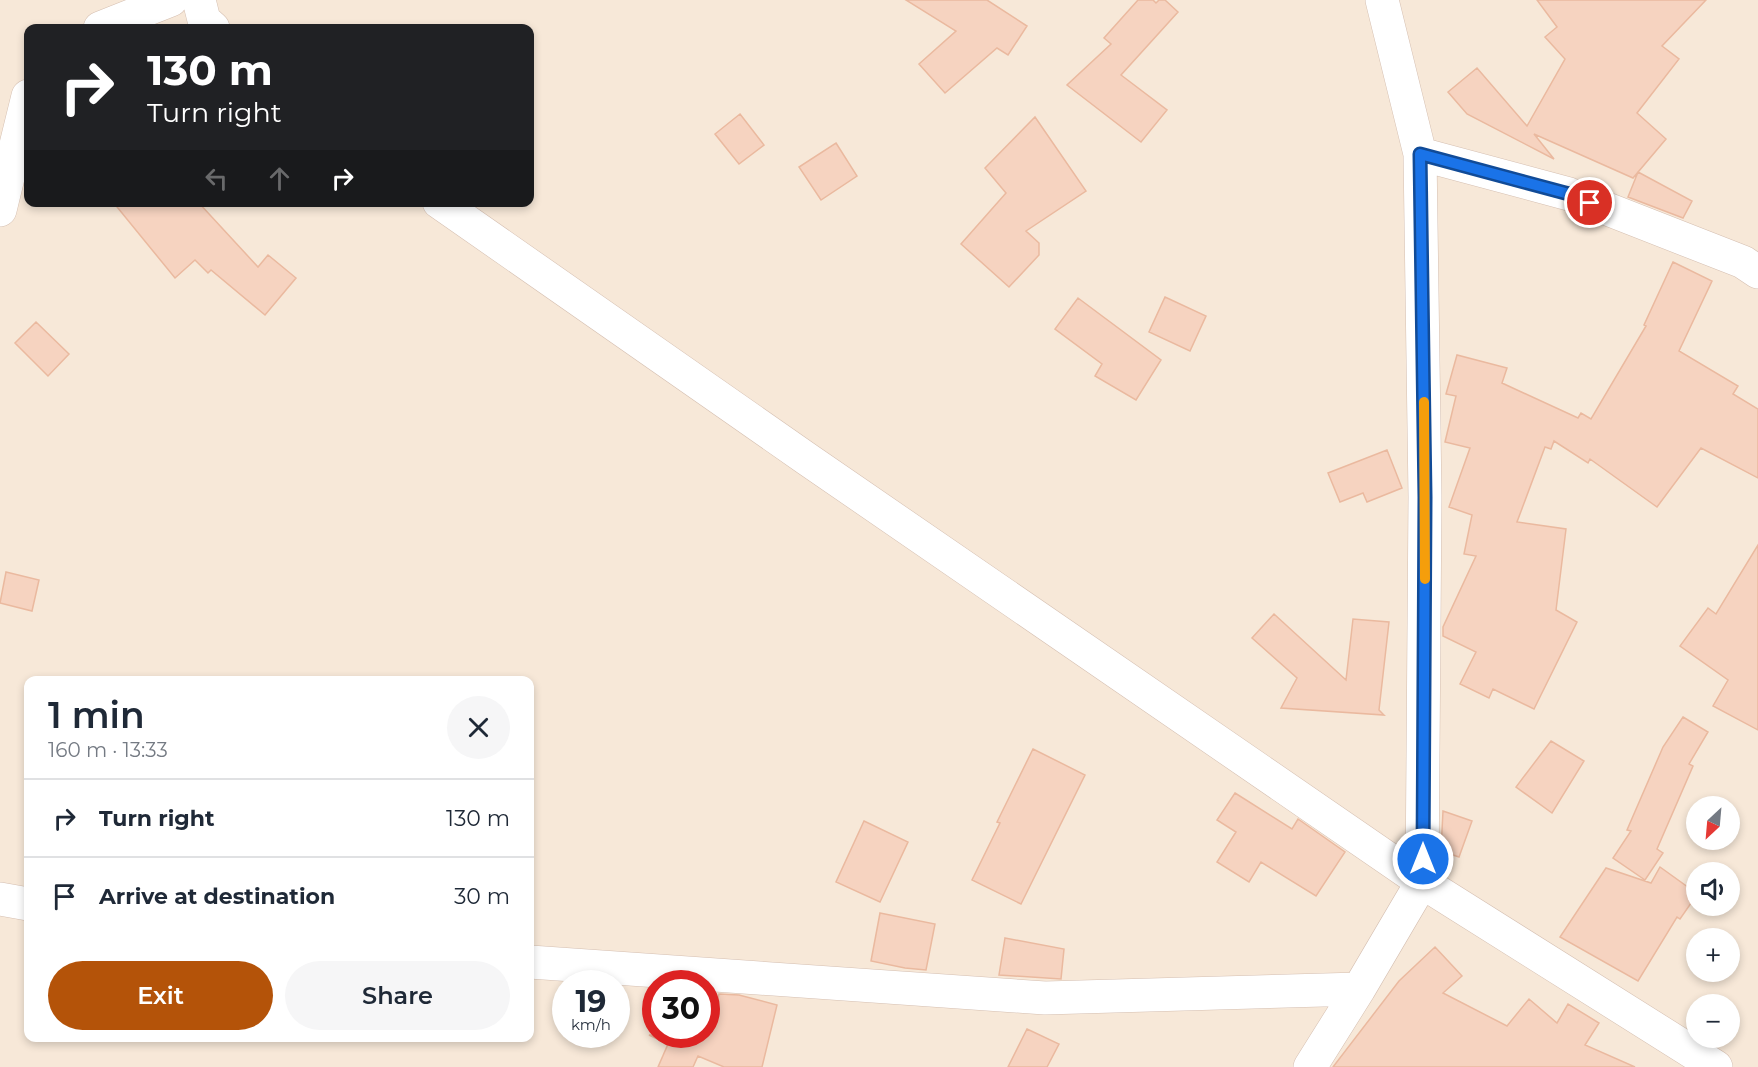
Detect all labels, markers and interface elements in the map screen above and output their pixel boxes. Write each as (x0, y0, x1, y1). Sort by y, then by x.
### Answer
text: 130 m (147, 44, 273, 96)
icon: right (48, 48, 126, 126)
text: Turn right (147, 96, 282, 129)
icon: left (200, 162, 233, 195)
icon: ahead (263, 162, 296, 195)
icon: right (326, 162, 359, 195)
pin (1564, 177, 1615, 228)
icon: arrive (1573, 186, 1606, 219)
text: 1 min (48, 693, 145, 737)
button: close (447, 696, 510, 759)
text: 160 m · 13:33 (48, 738, 168, 762)
north arrow (1686, 796, 1740, 850)
map controls (1686, 796, 1740, 1048)
icon: right (48, 802, 81, 835)
text: Turn right (99, 805, 214, 832)
text: 130 m (446, 805, 510, 832)
position arrow (1391, 827, 1455, 891)
button: sound (1686, 862, 1740, 916)
icon: arrive (48, 880, 81, 913)
text: Arrive at destination (99, 883, 335, 910)
text: 30 m (454, 883, 510, 910)
button: + (1686, 928, 1740, 982)
button: Exit (48, 961, 273, 1030)
button: Share (285, 961, 510, 1030)
speed limit sign: 30 (642, 970, 720, 1048)
text: 19 (576, 983, 606, 1020)
button: − (1686, 994, 1740, 1048)
text: km/h (571, 1015, 611, 1034)

